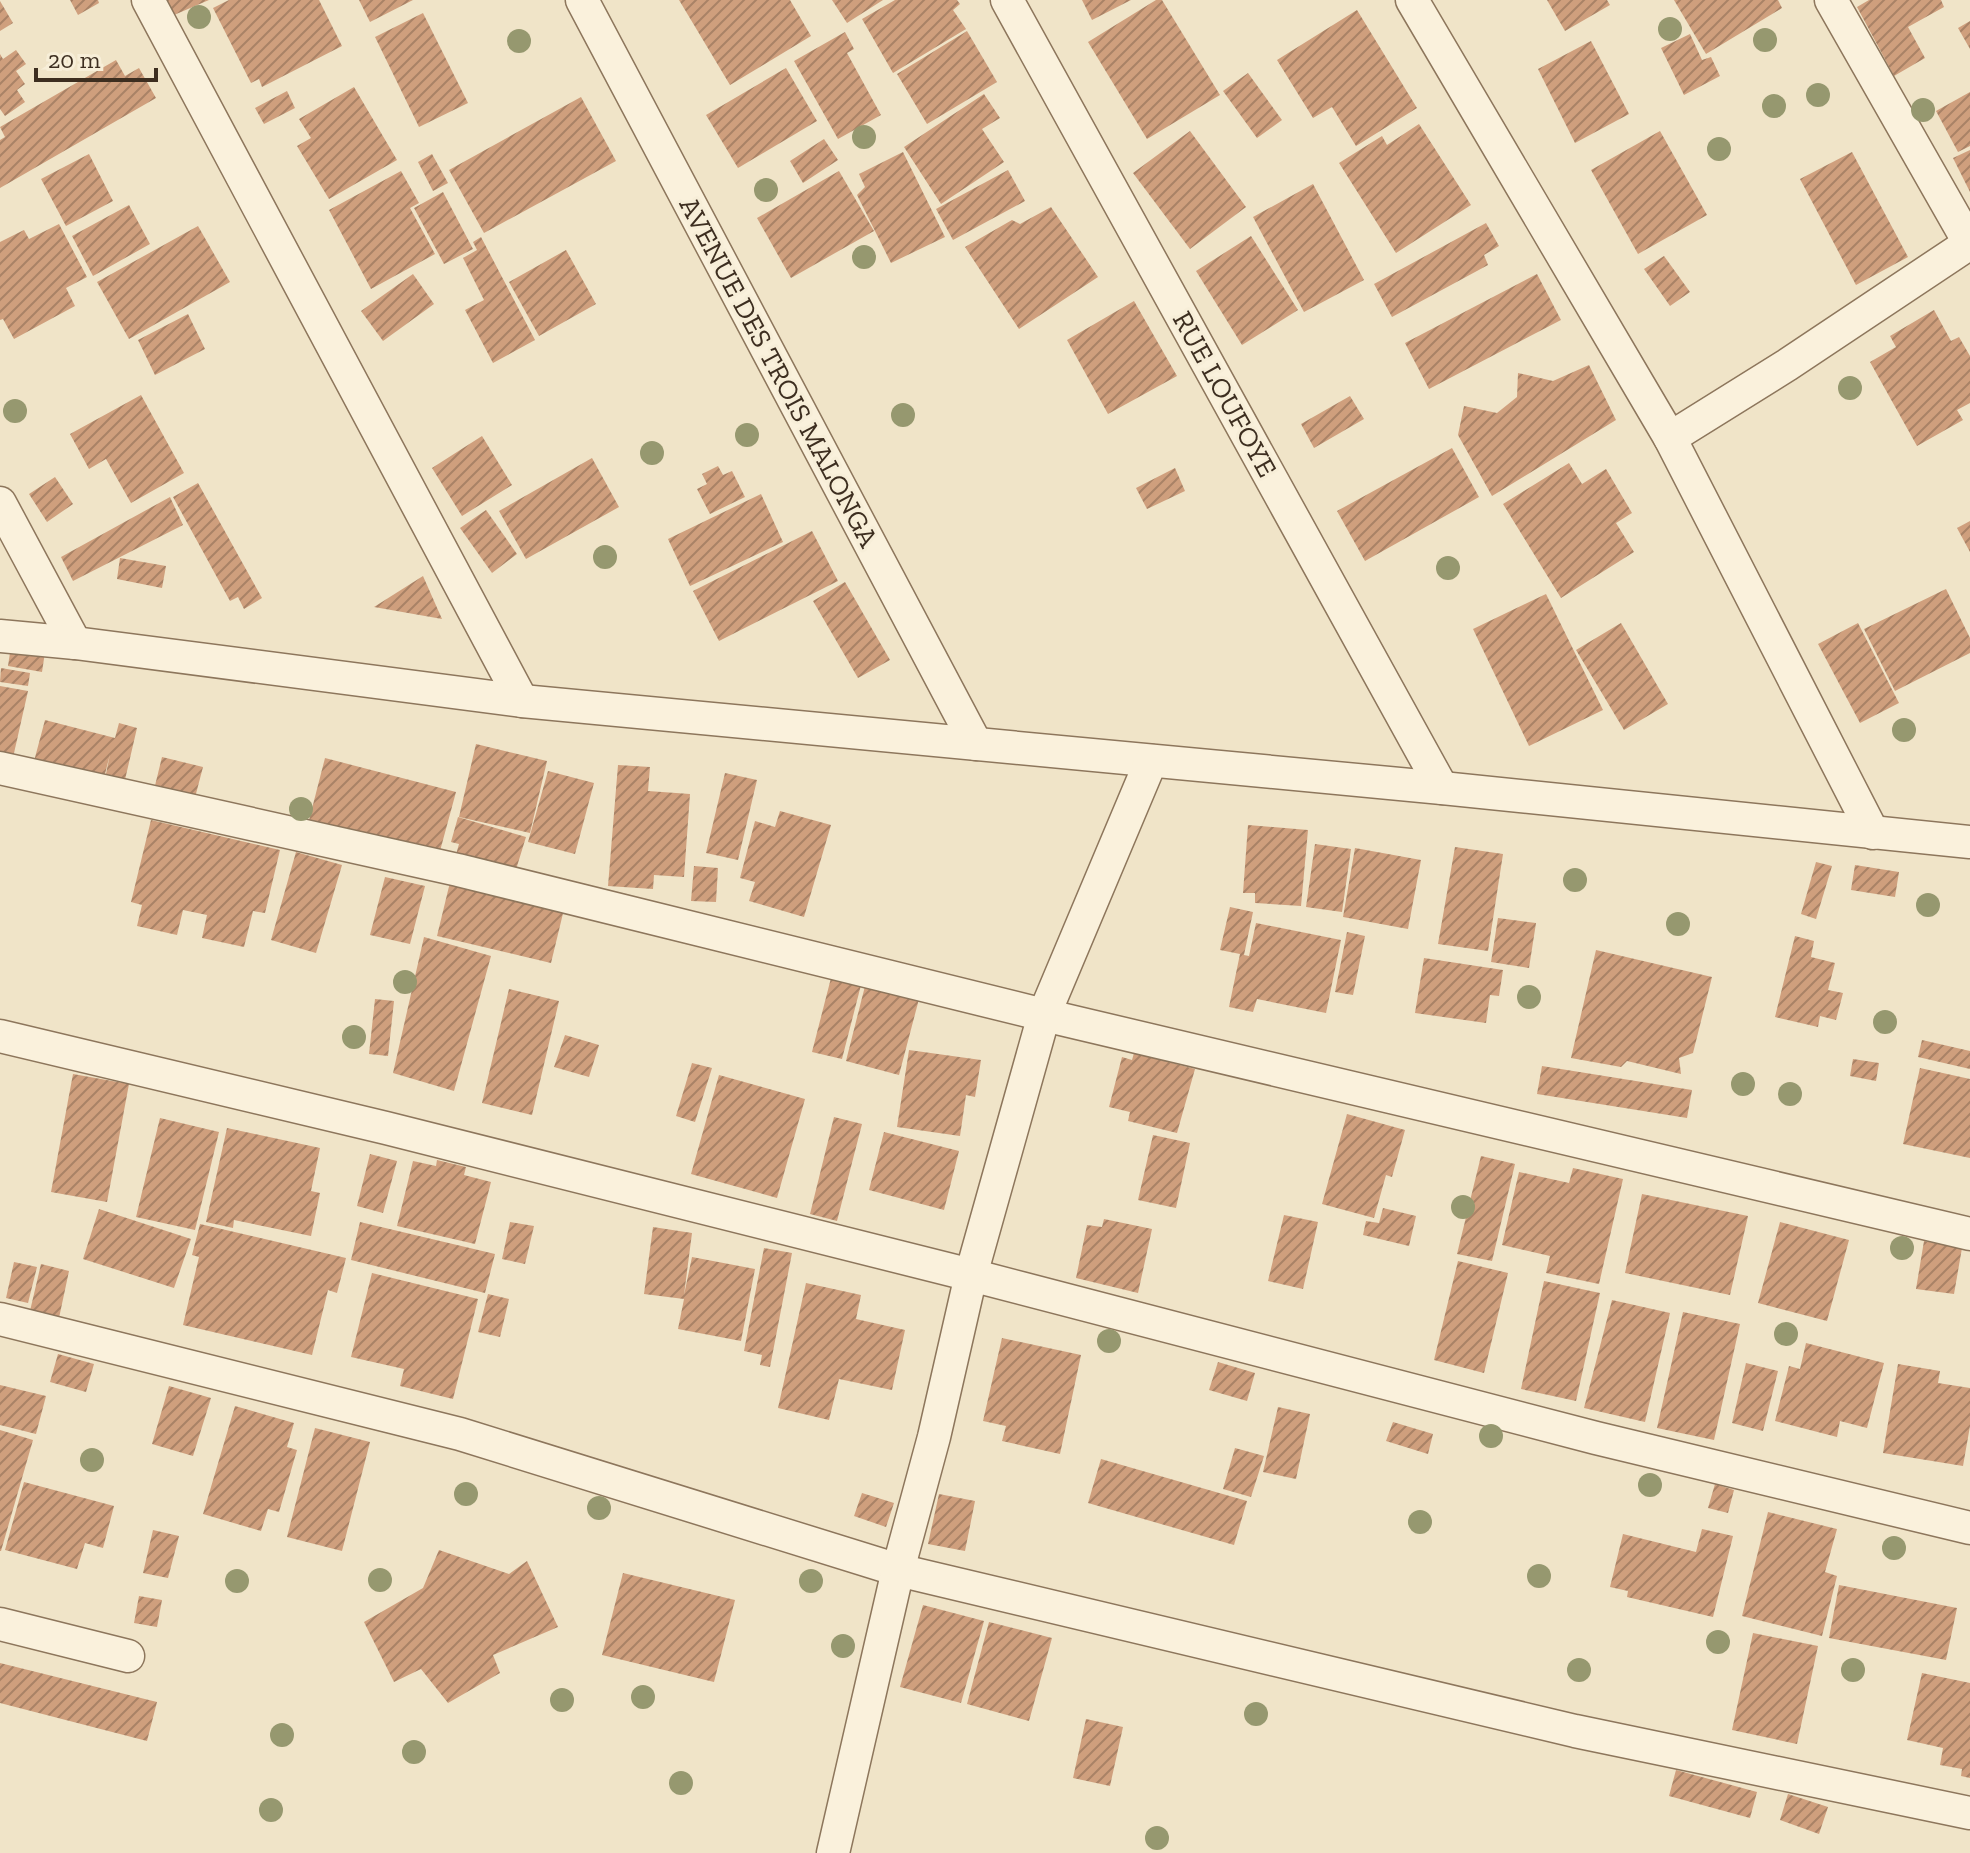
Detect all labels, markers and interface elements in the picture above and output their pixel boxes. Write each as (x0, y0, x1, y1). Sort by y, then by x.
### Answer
scale bar (36, 32, 156, 82)
text: 20 m (48, 45, 101, 74)
street label: AVENUE DES TROIS MALONGA (673, 191, 886, 553)
street label: RUE LOUFOYE (1166, 305, 1284, 483)

